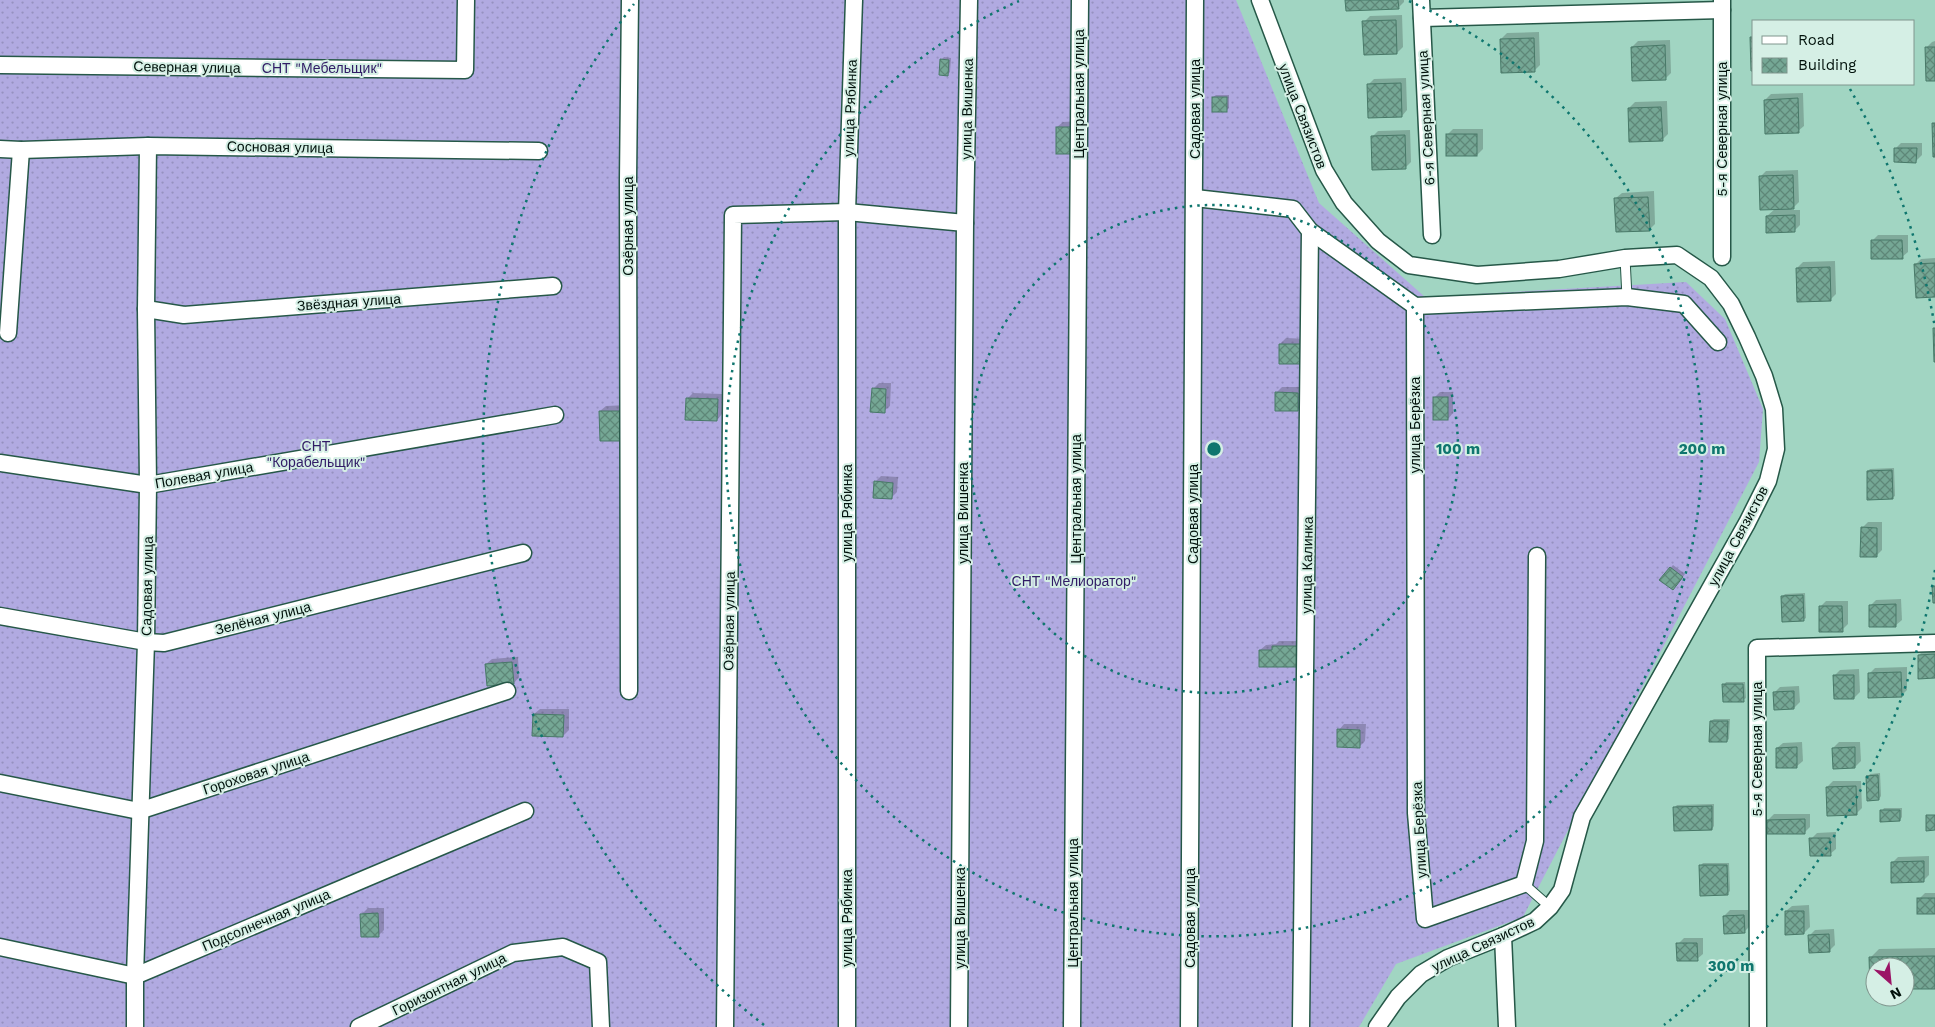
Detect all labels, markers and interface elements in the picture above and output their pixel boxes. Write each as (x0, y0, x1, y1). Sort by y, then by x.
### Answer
legend (1752, 20, 1915, 85)
street label: Центральная улица (1071, 29, 1087, 159)
text: Road (1798, 31, 1835, 49)
street label: 6-я Северная улица (1414, 50, 1438, 186)
text: Building (1798, 56, 1856, 74)
street label: Северная улица (133, 58, 241, 76)
street label: улица Вишенка (958, 58, 976, 160)
street label: улица Рябинка (840, 59, 860, 157)
street label: Садовая улица (1187, 59, 1203, 159)
park label: СНТ "Мебельщик" (262, 60, 382, 76)
street label: улица Связистов (1276, 61, 1330, 171)
street label: 5-я Северная улица (1714, 61, 1730, 196)
street label: Сосновая улица (227, 138, 334, 156)
street label: Озёрная улица (620, 176, 636, 276)
street label: Звёздная улица (296, 290, 402, 314)
street label: улица Берёзка (1407, 377, 1423, 473)
street label: Центральная улица (1068, 434, 1084, 564)
park label: СНТ "Корабельщик" (267, 438, 365, 470)
centre of rings (1205, 440, 1223, 458)
text: 100 m (1436, 440, 1480, 458)
text: 200 m (1679, 440, 1725, 458)
street label: Полевая улица (154, 458, 255, 492)
street label: улица Вишенка (955, 462, 971, 564)
street label: улица Рябинка (839, 464, 855, 562)
street label: Садовая улица (1185, 464, 1201, 564)
street label: улица Связистов (1705, 483, 1771, 589)
street label: улица Калинка (1298, 516, 1316, 614)
street label: Садовая улица (138, 536, 156, 636)
street label: Озёрная улица (720, 571, 738, 671)
park label: СНТ "Мелиоратор" (1012, 573, 1136, 589)
street label: Зелёная улица (213, 598, 313, 638)
street label: 5-я Северная улица (1749, 681, 1765, 816)
street label: Гороховая улица (201, 748, 311, 798)
street label: улица Берёзка (1408, 781, 1430, 879)
street label: Центральная улица (1065, 838, 1081, 968)
street label: улица Вишенка (952, 867, 968, 969)
street label: Садовая улица (1182, 868, 1198, 968)
street label: улица Рябинка (839, 869, 855, 967)
street label: Подсолнечная улица (200, 886, 332, 954)
street label: улица Связистов (1429, 913, 1537, 975)
street label: Горизонтная улица (390, 949, 509, 1018)
text: 300 m (1708, 957, 1754, 975)
north arrow (1865, 957, 1915, 1007)
text: N (1888, 984, 1904, 1003)

